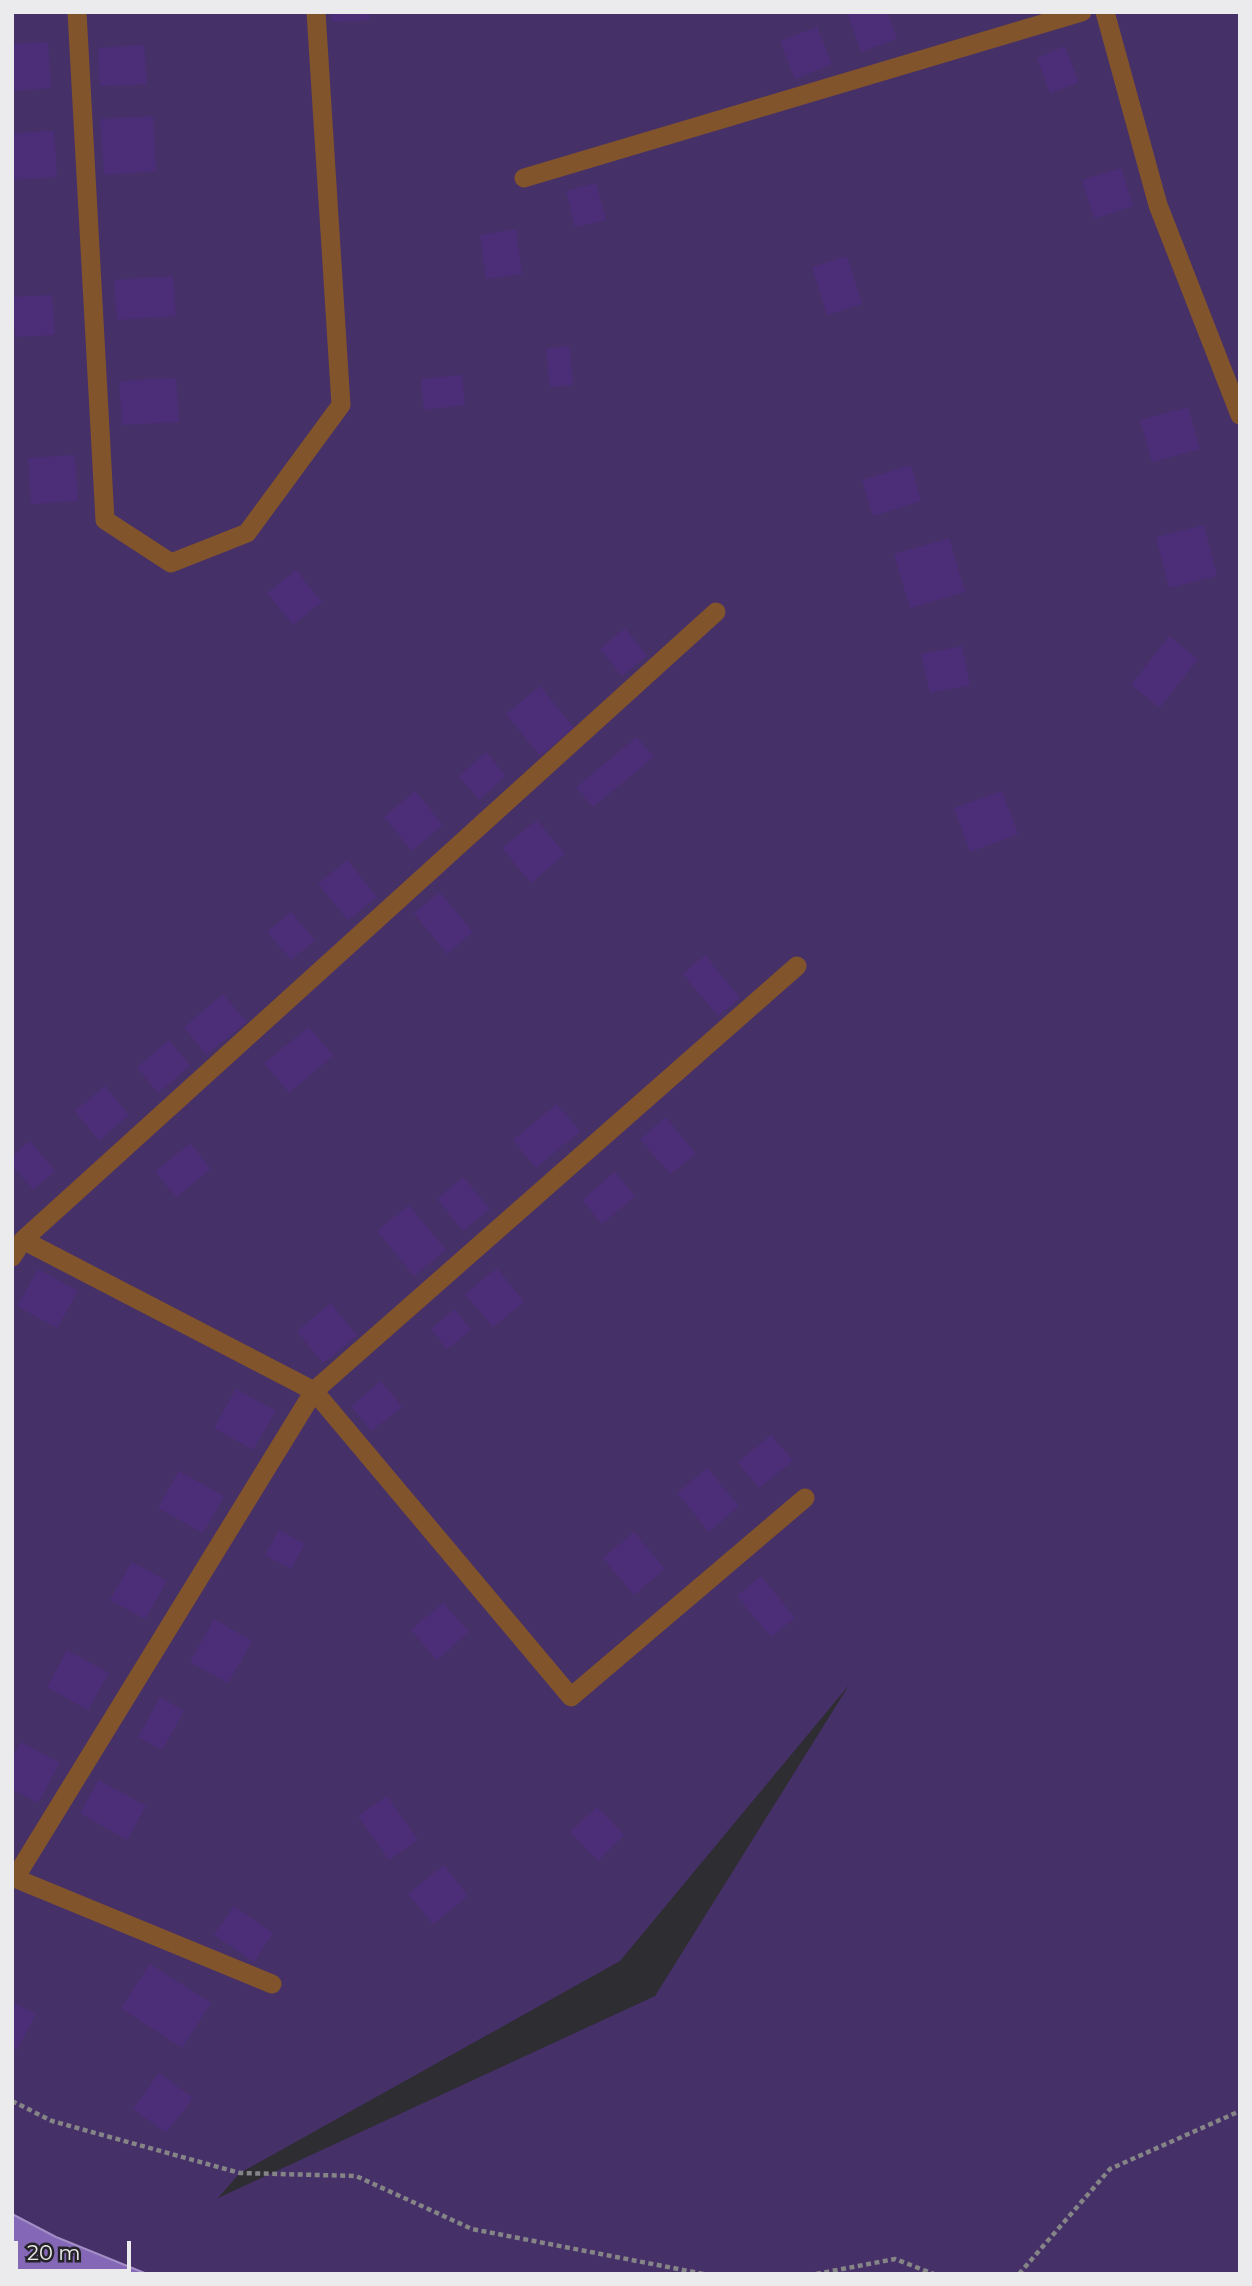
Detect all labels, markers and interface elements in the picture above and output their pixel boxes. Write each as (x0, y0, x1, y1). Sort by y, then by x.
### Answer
scale bar (18, 2226, 135, 2270)
text: 20 m (27, 2240, 81, 2265)

